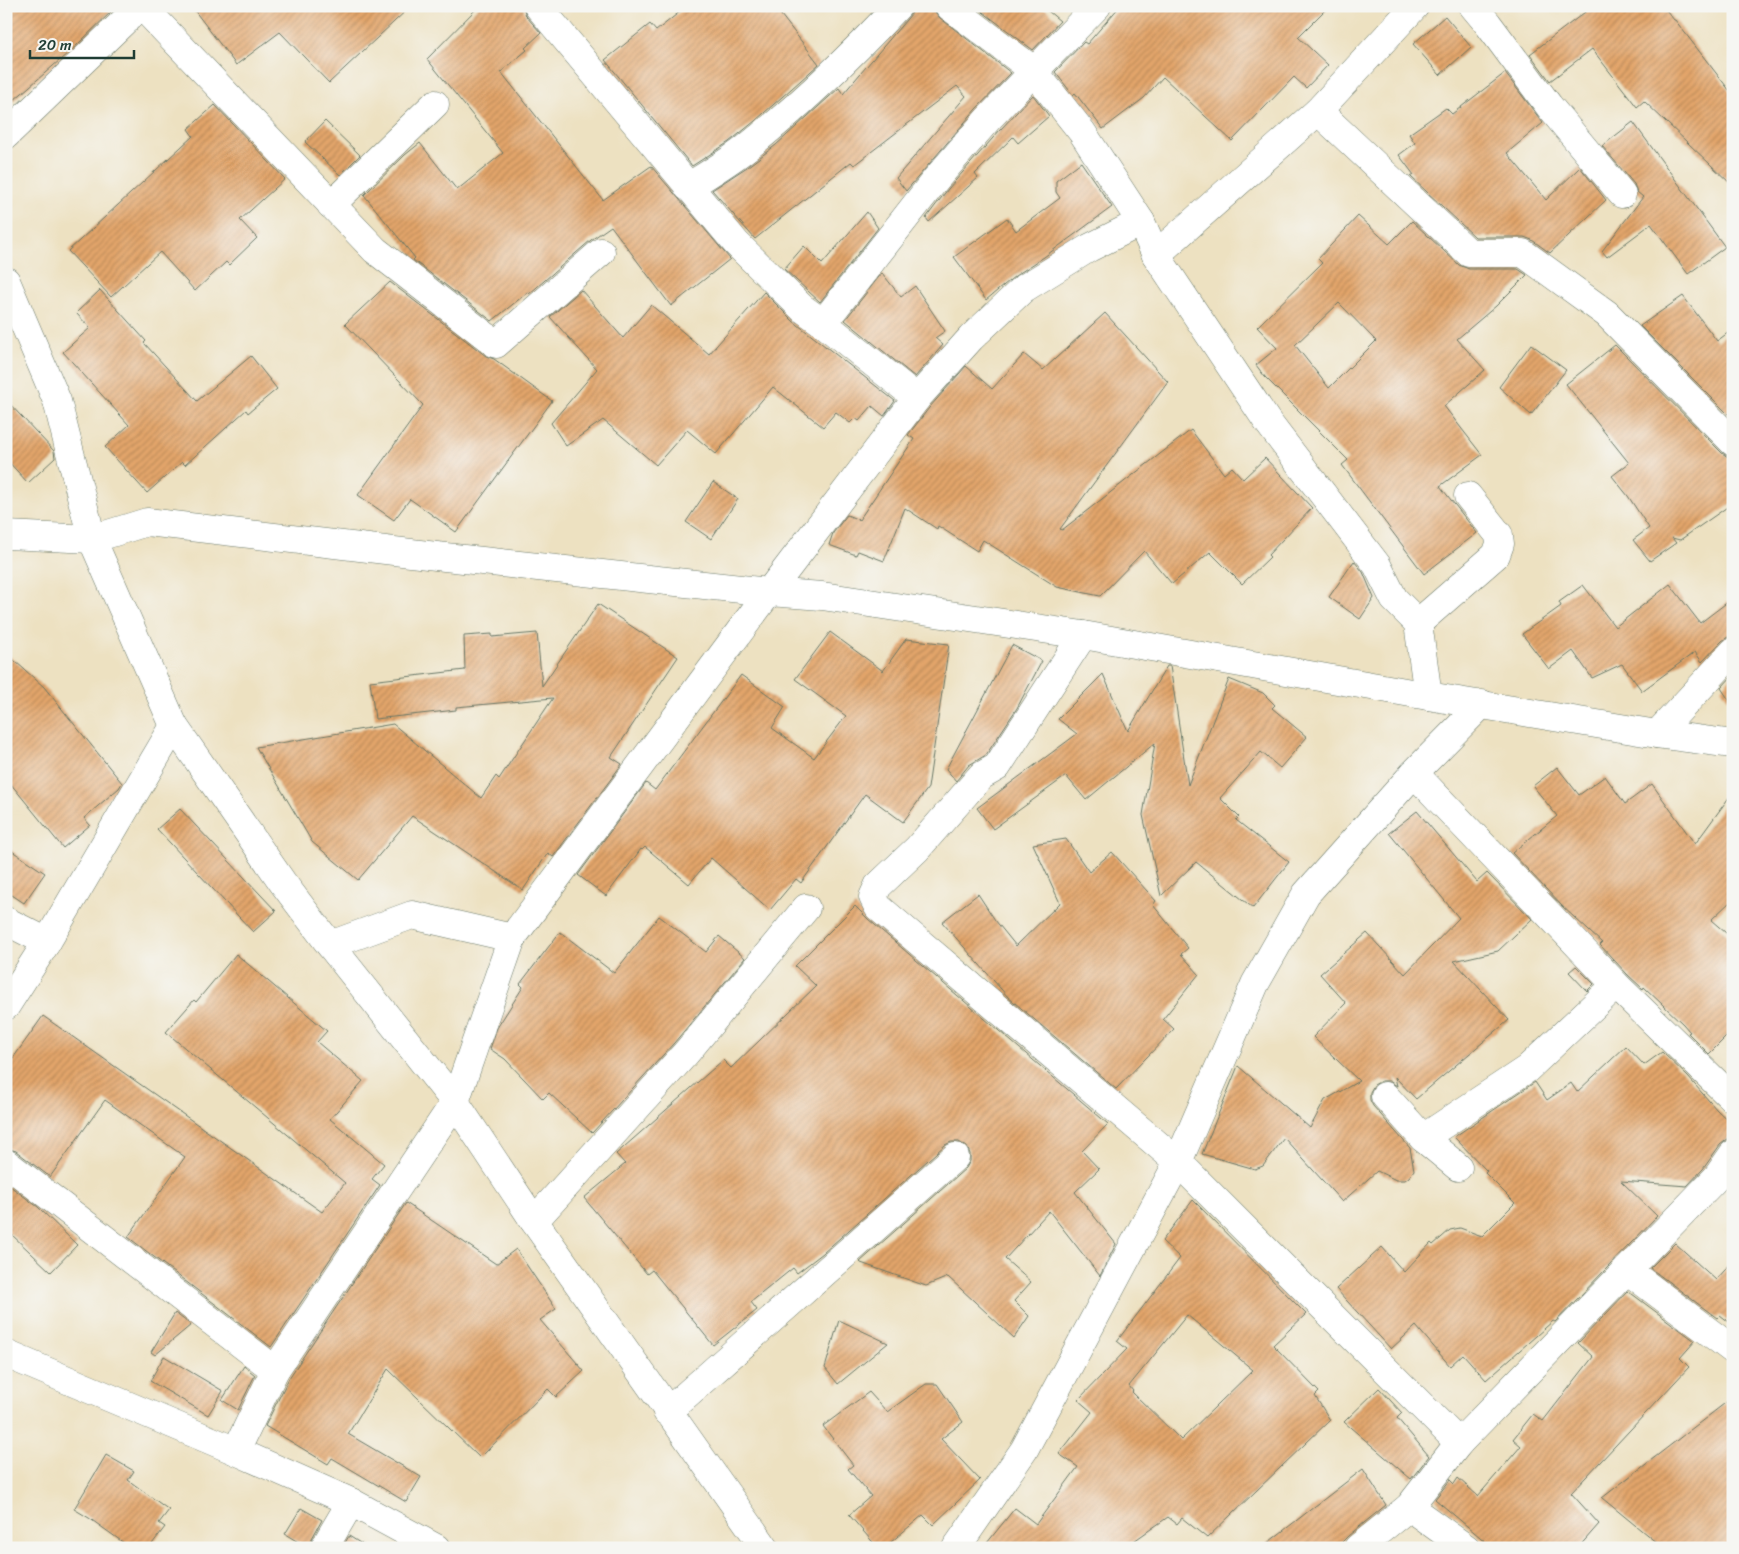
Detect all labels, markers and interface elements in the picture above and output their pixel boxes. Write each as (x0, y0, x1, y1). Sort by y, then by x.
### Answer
scale bar (30, 28, 134, 60)
text: 20 m (38, 32, 72, 58)

